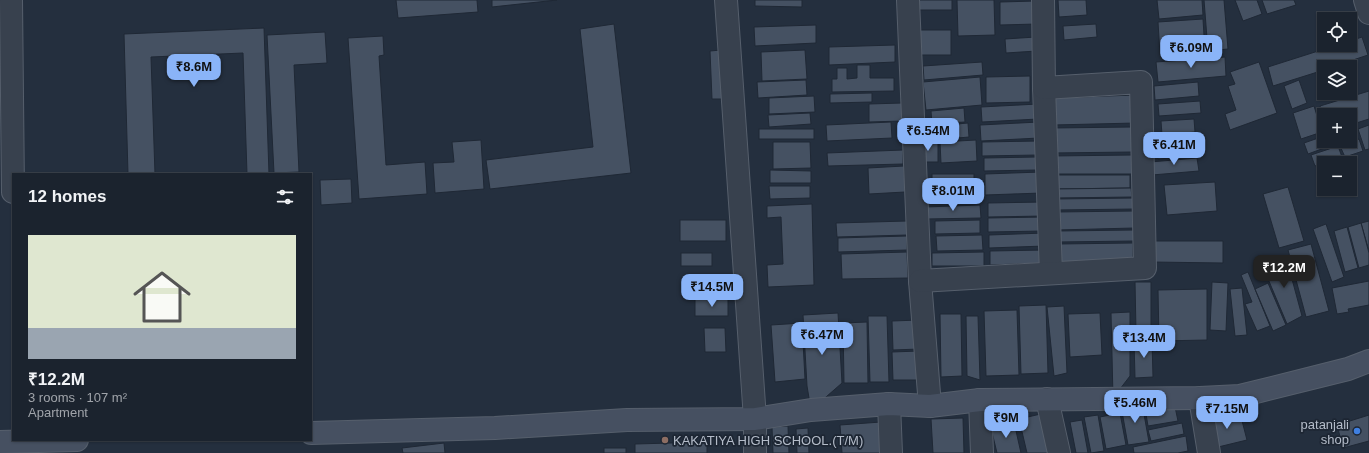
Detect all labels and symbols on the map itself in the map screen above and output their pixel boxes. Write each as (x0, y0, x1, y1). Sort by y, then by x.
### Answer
pin: ₹6.09M (1158, 35, 1224, 69)
pin: ₹8.6M (166, 54, 222, 88)
pin: ₹6.54M (895, 118, 961, 152)
pin: ₹6.41M (1141, 132, 1207, 166)
pin: ₹8.01M (920, 178, 986, 212)
pin: ₹12.2M (1251, 255, 1317, 289)
pin: ₹14.5M (679, 274, 745, 308)
pin: ₹6.47M (789, 322, 855, 356)
pin: ₹13.4M (1111, 325, 1177, 359)
pin: ₹5.46M (1102, 390, 1168, 424)
pin: ₹7.15M (1194, 396, 1260, 430)
pin: ₹9M (987, 405, 1025, 439)
place label: patanjali shop (1301, 417, 1349, 447)
marker: patanjali shop (1352, 426, 1362, 436)
place label: KAKATIYA HIGH SCHOOL.(T/M) (673, 433, 863, 448)
marker: KAKATIYA HIGH SCHOOL.(T/M) (660, 435, 670, 445)

